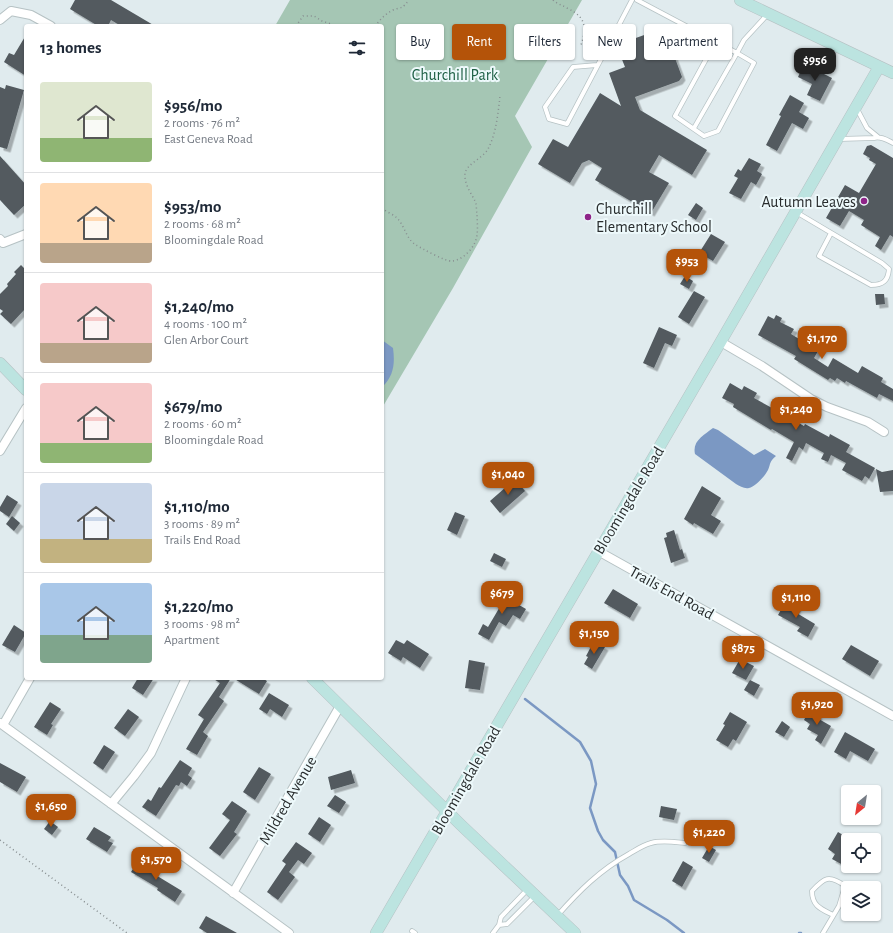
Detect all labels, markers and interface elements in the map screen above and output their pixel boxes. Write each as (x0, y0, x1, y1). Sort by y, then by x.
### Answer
chip: Buy (396, 24, 444, 60)
chip: Rent (452, 24, 506, 60)
chip: Filters (514, 24, 575, 60)
chip: New (583, 24, 636, 60)
chip: Apartment (644, 24, 732, 60)
icon: filters (346, 37, 368, 59)
text: 13 homes (40, 39, 102, 56)
pin: $956 (791, 48, 839, 82)
text: $956 (803, 54, 827, 67)
park label: Churchill Park (412, 67, 499, 83)
text: $956/mo (164, 97, 222, 114)
icon: home (72, 98, 120, 146)
text: 2 rooms · 76 m² (164, 117, 240, 130)
text: East Geneva Road (164, 133, 253, 146)
place label: Autumn Leaves (761, 194, 856, 210)
marker: Autumn Leaves (859, 196, 869, 206)
text: $953/mo (164, 198, 221, 215)
icon: home (72, 199, 120, 247)
place label: Churchill Elementary School (596, 201, 712, 236)
marker: Churchill Elementary School (583, 212, 593, 222)
text: 2 rooms · 68 m² (164, 218, 241, 231)
text: Bloomingdale Road (164, 234, 263, 247)
pin: $953 (663, 249, 711, 283)
text: $953 (675, 255, 699, 268)
text: $1,240/mo (164, 298, 234, 315)
icon: home (72, 299, 120, 347)
text: 4 rooms · 100 m² (164, 318, 247, 331)
pin: $1,170 (789, 326, 855, 360)
text: $1,170 (807, 332, 837, 345)
text: Glen Arbor Court (164, 334, 248, 347)
pin: $1,240 (763, 397, 829, 431)
text: $679/mo (164, 398, 222, 415)
icon: home (72, 399, 120, 447)
text: $1,240 (780, 403, 812, 416)
text: 2 rooms · 60 m² (164, 418, 241, 431)
text: Bloomingdale Road (164, 434, 263, 447)
street label: Bloomingdale Road (591, 444, 667, 557)
pin: $1,040 (475, 462, 541, 496)
text: $1,040 (491, 468, 525, 481)
text: $1,110/mo (164, 498, 230, 515)
icon: home (72, 499, 120, 547)
text: 3 rooms · 89 m² (164, 518, 240, 531)
text: Trails End Road (164, 534, 241, 547)
street label: Trails End Road (626, 563, 717, 623)
pin: $679 (478, 581, 526, 615)
pin: $1,110 (763, 585, 829, 619)
text: $679 (490, 587, 514, 600)
text: $1,110 (781, 591, 811, 604)
text: $1,220/mo (164, 598, 233, 615)
icon: home (72, 599, 120, 647)
text: 3 rooms · 98 m² (164, 618, 240, 631)
pin: $1,150 (561, 621, 627, 655)
text: $1,150 (579, 627, 609, 640)
text: Apartment (164, 634, 219, 647)
pin: $875 (719, 636, 767, 670)
text: $875 (731, 642, 755, 655)
pin: $1,920 (784, 692, 850, 726)
text: $1,920 (801, 698, 833, 711)
street label: Bloomingdale Road (428, 724, 503, 837)
street label: Mildred Avenue (256, 754, 320, 847)
north arrow (841, 785, 881, 825)
map controls (841, 785, 881, 921)
pin: $1,650 (18, 794, 84, 828)
text: $1,650 (35, 800, 67, 813)
pin: $1,220 (676, 820, 742, 854)
text: $1,220 (693, 826, 725, 839)
button: locate (841, 833, 881, 873)
pin: $1,570 (123, 847, 189, 881)
text: $1,570 (140, 853, 172, 866)
button: layers (841, 881, 881, 921)

